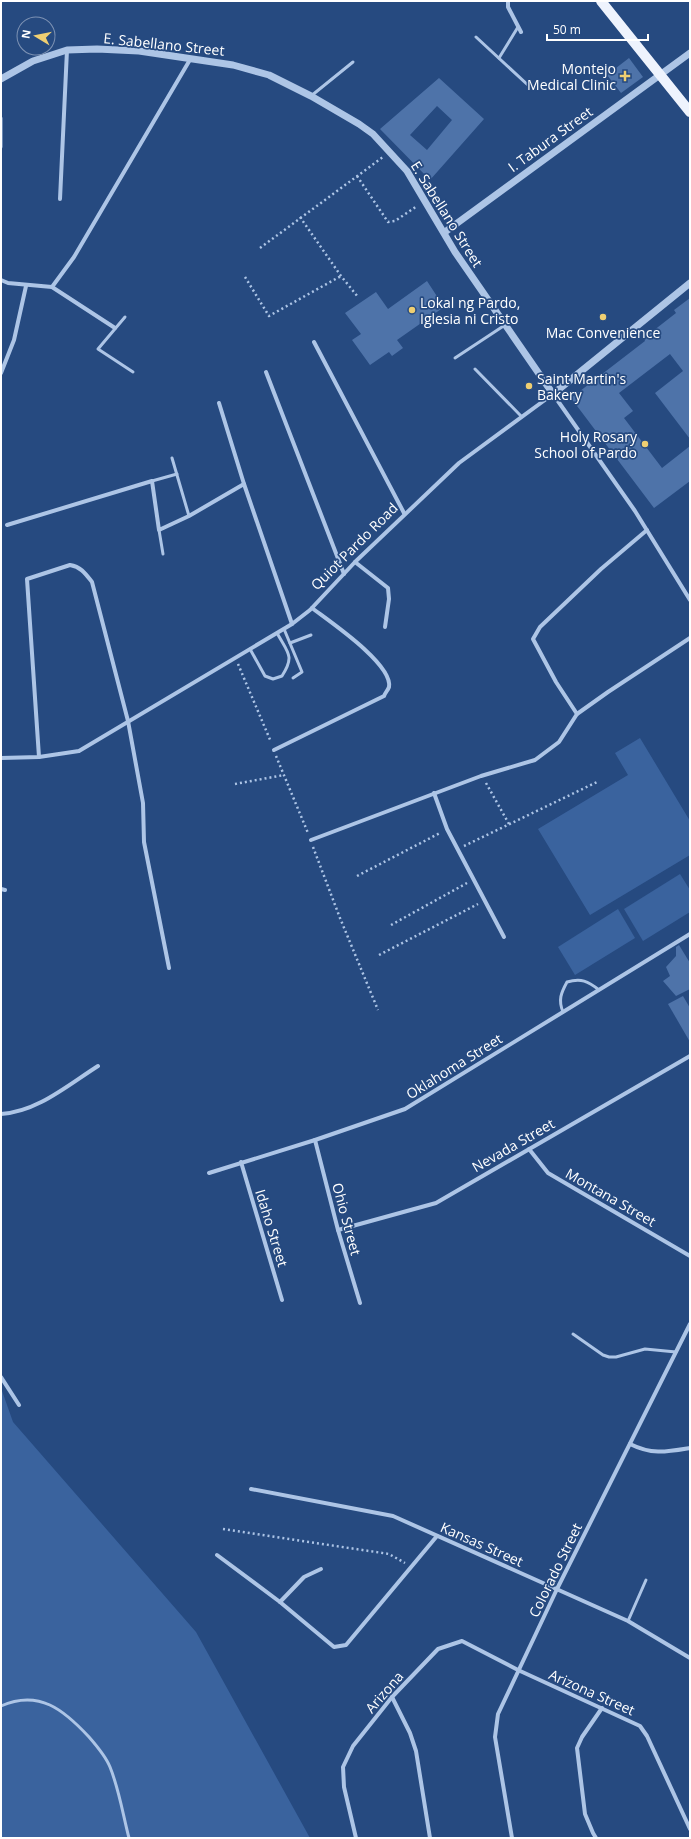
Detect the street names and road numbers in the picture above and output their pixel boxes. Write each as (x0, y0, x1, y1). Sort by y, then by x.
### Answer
street label: E. Sabellano Street (103, 28, 225, 60)
street label: I. Tabura Street (504, 102, 596, 176)
street label: E. Sabellano Street (407, 157, 487, 271)
street label: Quiot Pardo Road (306, 498, 402, 594)
street label: Oklahoma Street (402, 1029, 506, 1103)
street label: Nevada Street (468, 1114, 558, 1176)
street label: Montana Street (562, 1163, 660, 1231)
street label: Ohio Street (328, 1181, 366, 1257)
street label: Idaho Street (251, 1187, 293, 1269)
street label: Kansas Street (438, 1517, 526, 1571)
street label: Colorado Street (524, 1520, 586, 1620)
street label: Arizona Street (546, 1665, 638, 1719)
street label: Arizona (361, 1667, 407, 1717)

